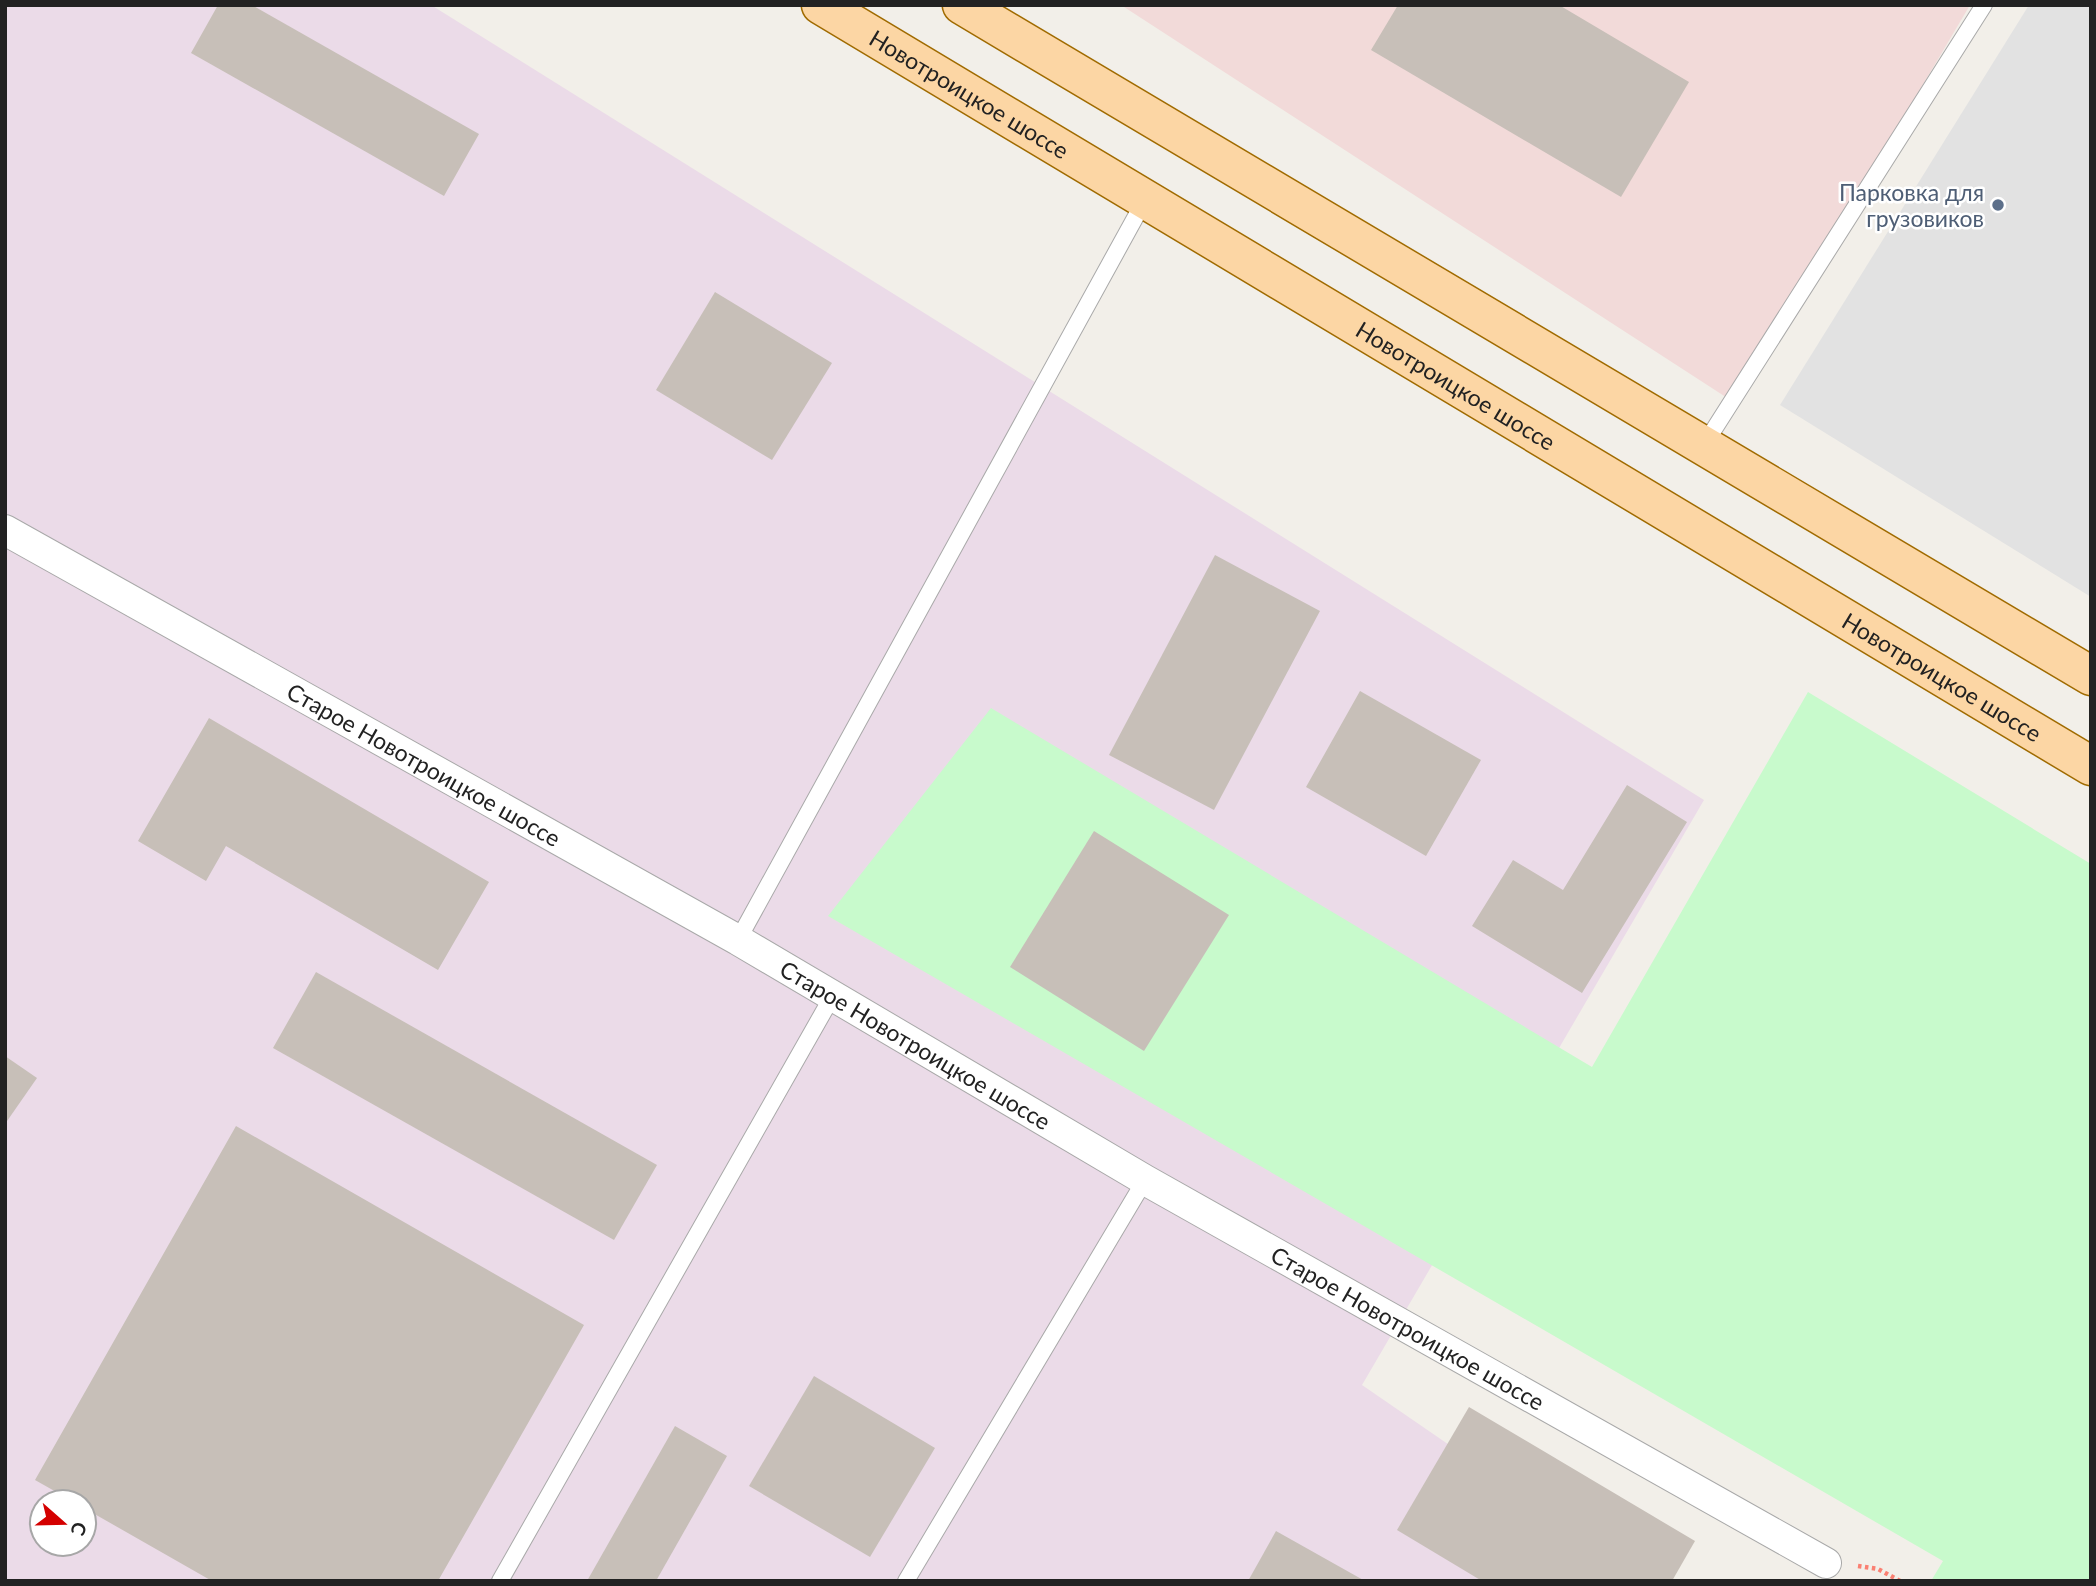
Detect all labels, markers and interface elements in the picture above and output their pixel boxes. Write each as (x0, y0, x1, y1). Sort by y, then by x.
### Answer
street label: Новотроицкое шоссе (865, 24, 1074, 164)
place label: Парковка для грузовиков (1839, 178, 1984, 232)
marker: Парковка для грузовиков (1990, 197, 2006, 213)
street label: Новотроицкое шоссе (1351, 315, 1560, 456)
street label: Новотроицкое шоссе (1837, 606, 2047, 747)
street label: Старое Новотроицкое шоссе (282, 677, 566, 852)
street label: Старое Новотроицкое шоссе (775, 954, 1056, 1135)
street label: Старое Новотроицкое шоссе (1266, 1240, 1549, 1416)
north arrow (28, 1488, 98, 1558)
text: С (66, 1519, 92, 1539)

